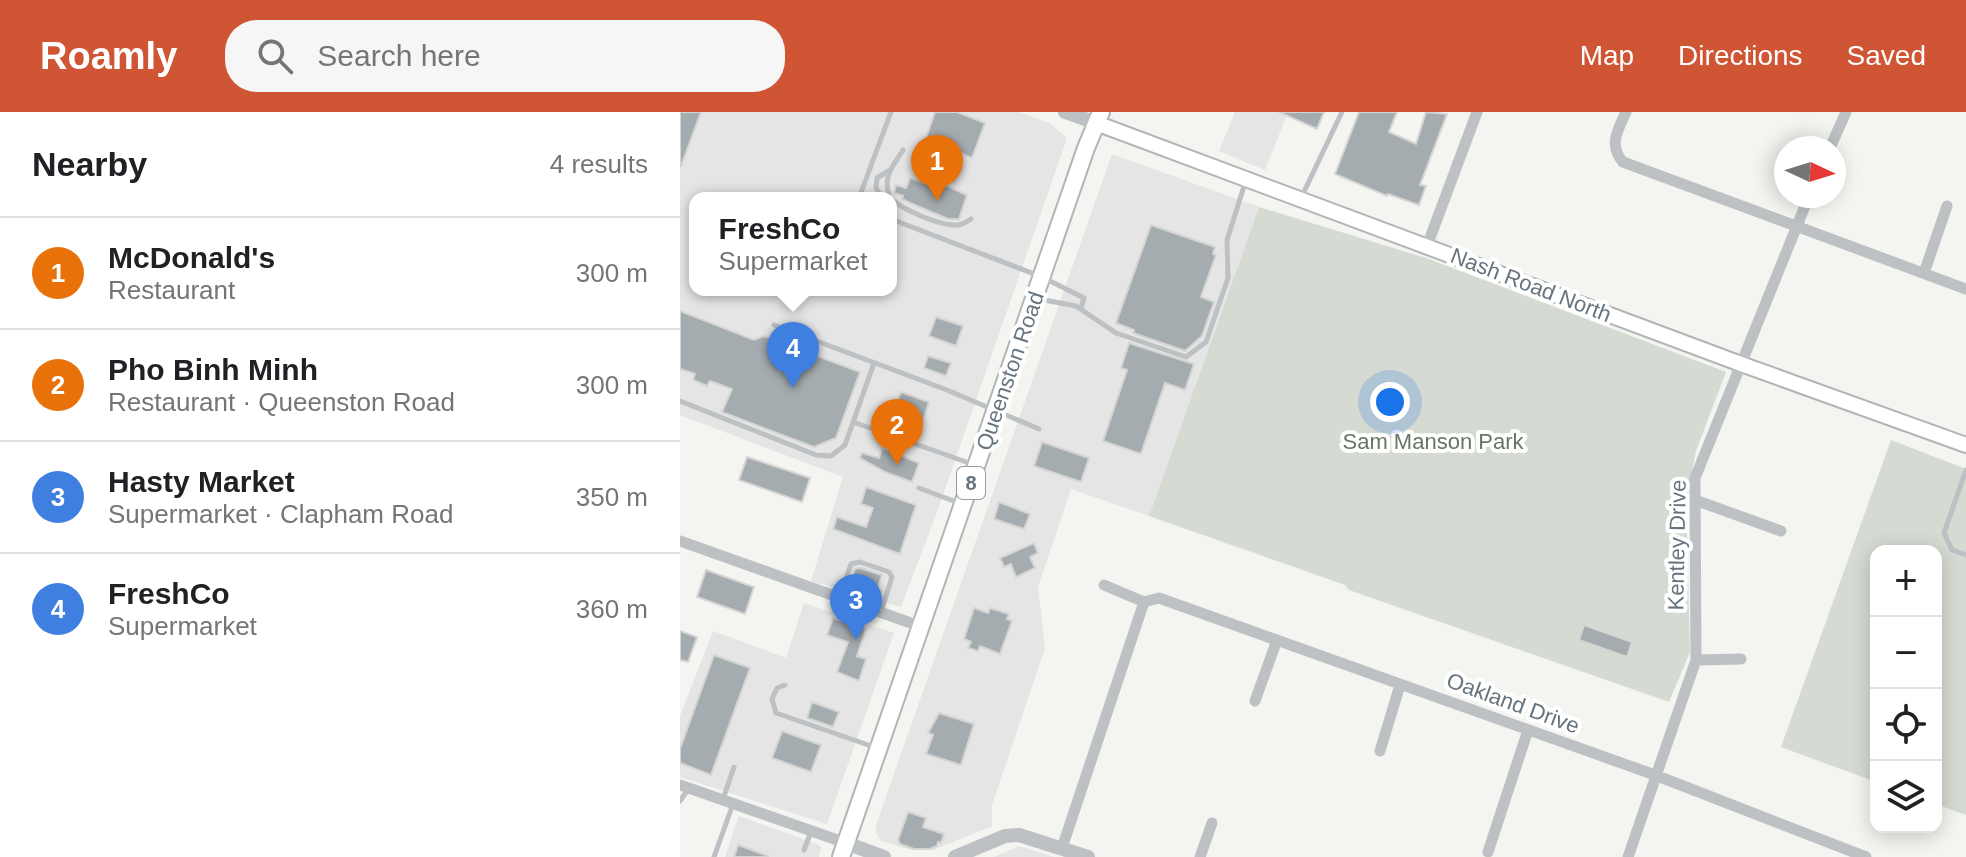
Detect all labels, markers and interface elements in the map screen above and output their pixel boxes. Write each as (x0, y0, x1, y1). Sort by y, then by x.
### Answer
search box (225, 20, 785, 92)
icon: search (253, 34, 297, 78)
text: Roamly (40, 35, 177, 77)
text: Search here (317, 39, 481, 72)
text: Map (1580, 40, 1634, 71)
text: Directions (1678, 40, 1803, 71)
text: Saved (1847, 40, 1926, 71)
pin: 1 (911, 135, 963, 201)
north arrow (1774, 136, 1846, 208)
text: Nearby (32, 145, 147, 183)
text: 4 results (550, 149, 648, 179)
popup (689, 192, 897, 296)
text: FreshCo (719, 212, 840, 245)
text: McDonald's (108, 241, 275, 274)
street label: Nash Road North (1447, 243, 1615, 327)
text: Supermarket (719, 246, 867, 276)
text: 1 (51, 258, 65, 288)
text: 300 m (576, 258, 648, 288)
text: Restaurant (108, 275, 235, 305)
street label: Queenston Road (971, 288, 1049, 454)
pin: 4 (767, 322, 819, 388)
text: Pho Binh Minh (108, 353, 318, 386)
text: 2 (51, 370, 65, 400)
text: 300 m (576, 370, 648, 400)
your location (1370, 382, 1410, 422)
text: Restaurant · Queenston Road (108, 387, 455, 417)
pin: 2 (871, 399, 923, 465)
park label: Sam Manson Park (1343, 429, 1524, 454)
text: Hasty Market (108, 465, 295, 498)
road number: 8 (957, 467, 985, 499)
street label: Kentley Drive (1663, 479, 1691, 611)
text: 3 (51, 482, 65, 512)
text: 350 m (576, 482, 648, 512)
text: Supermarket · Clapham Road (108, 499, 453, 529)
map controls (1870, 545, 1942, 833)
button: + (1870, 545, 1942, 617)
pin: 3 (830, 574, 882, 640)
text: FreshCo (108, 577, 230, 610)
text: 4 (51, 594, 65, 624)
text: 360 m (576, 594, 648, 624)
text: Supermarket (108, 611, 257, 641)
button: − (1870, 617, 1942, 689)
street label: Oakland Drive (1443, 667, 1583, 739)
button: locate (1870, 689, 1942, 761)
button: layers (1870, 761, 1942, 833)

